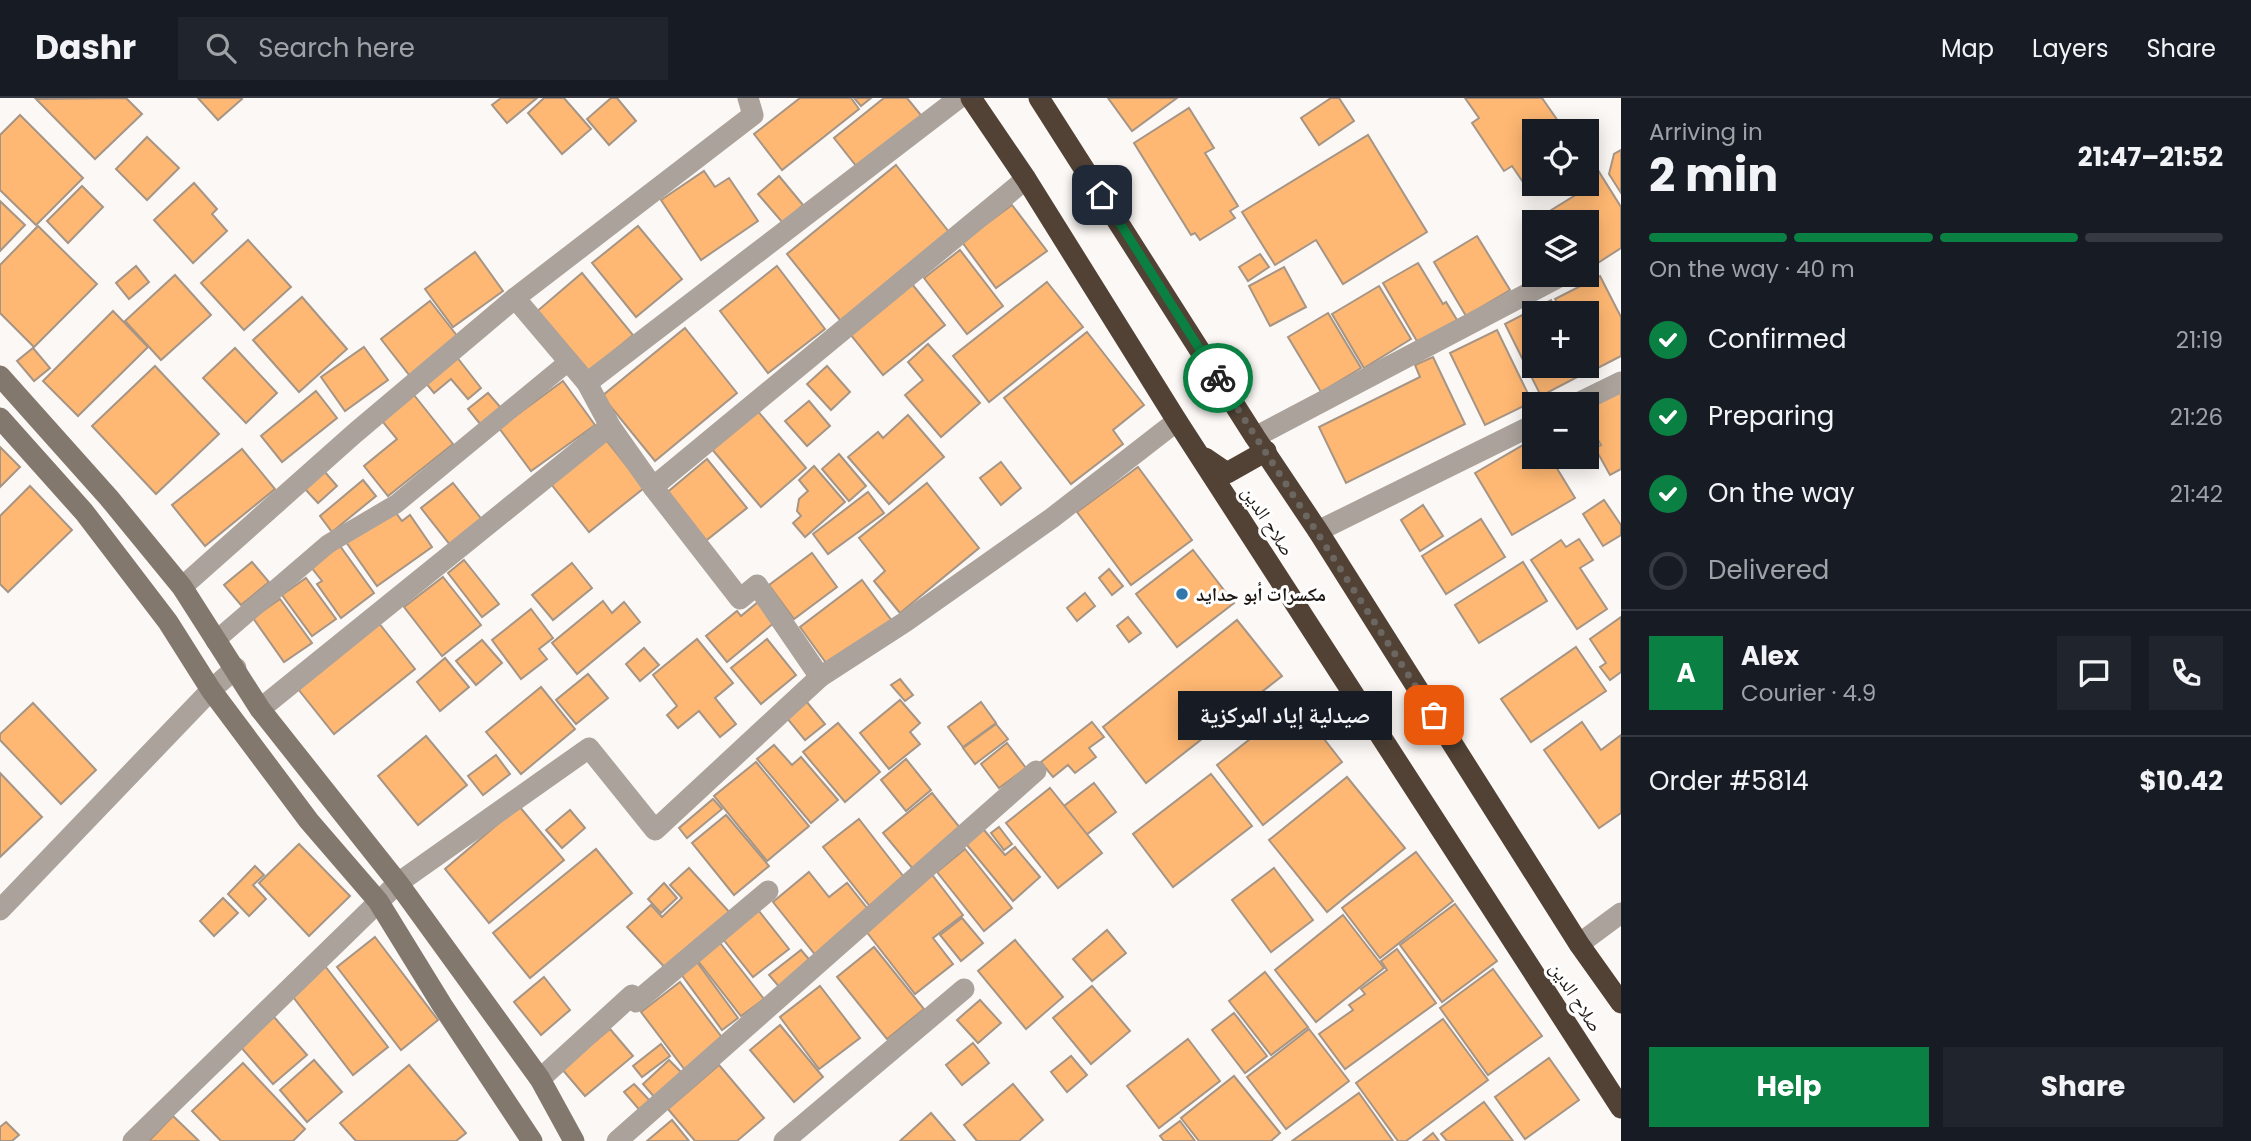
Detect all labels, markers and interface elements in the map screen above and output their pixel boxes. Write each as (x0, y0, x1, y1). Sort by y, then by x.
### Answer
search box (178, 17, 668, 80)
text: Dashr (35, 24, 136, 71)
icon: search (202, 29, 240, 67)
text: Search here (258, 30, 415, 66)
text: Map (1941, 32, 1994, 65)
text: Layers (2032, 32, 2108, 65)
text: Share (2146, 32, 2216, 65)
text: Arriving in (1649, 116, 1763, 148)
map controls (1522, 119, 1599, 469)
button: locate (1522, 119, 1599, 196)
text: 21:47–21:52 (2078, 139, 2223, 175)
text: 2 min (1649, 143, 1778, 207)
pin (1072, 165, 1132, 225)
icon: home (1083, 176, 1121, 214)
button: layers (1522, 210, 1599, 287)
text: On the way · 40 m (1649, 253, 1855, 285)
button: + (1522, 301, 1599, 378)
icon: check (1649, 321, 1687, 359)
text: Confirmed (1708, 321, 1846, 357)
text: 21:19 (2176, 324, 2223, 356)
courier (1183, 343, 1253, 413)
icon: bike (1199, 359, 1237, 397)
button: − (1522, 392, 1599, 469)
icon: check (1649, 398, 1687, 436)
text: Preparing (1708, 398, 1834, 434)
text: 21:26 (2170, 401, 2223, 433)
icon: check (1649, 475, 1687, 513)
text: On the way (1708, 475, 1855, 511)
text: 21:42 (2170, 478, 2223, 510)
street label: صلاح الدين (1235, 481, 1301, 561)
text: Delivered (1708, 552, 1829, 588)
place label: مكسرات أبو حدايد (1196, 581, 1326, 608)
marker: مكسرات أبو حدايد (1174, 586, 1190, 602)
button: chat (2057, 636, 2131, 710)
button: phone (2149, 636, 2223, 710)
text: Alex (1741, 638, 1799, 674)
text: A (1676, 655, 1696, 691)
text: Courier · 4.9 (1741, 677, 1876, 709)
pin (1404, 685, 1464, 745)
callout: صيدلية إياد المركزية (1178, 690, 1392, 740)
icon: bag (1415, 696, 1453, 734)
text: صيدلية إياد المركزية (1200, 699, 1370, 731)
text: Order #5814 (1649, 763, 1809, 799)
text: $10.42 (2139, 763, 2223, 799)
street label: صلاح الدين (1543, 957, 1609, 1037)
button: Help (1649, 1047, 1929, 1127)
button: Share (1943, 1047, 2223, 1127)

